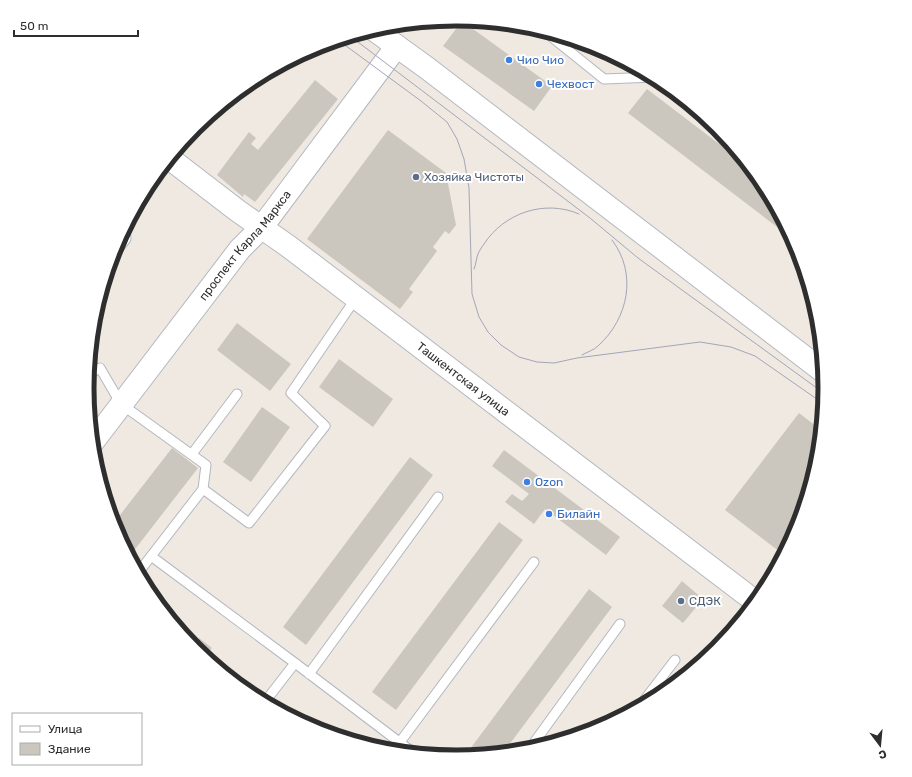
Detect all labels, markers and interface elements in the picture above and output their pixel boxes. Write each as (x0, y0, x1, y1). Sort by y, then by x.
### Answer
scale bar (14, 12, 138, 38)
text: 50 m (20, 19, 48, 33)
place label: Чио Чио (517, 53, 564, 67)
marker: Чио Чио (504, 55, 514, 65)
place label: Чехвост (547, 77, 594, 91)
marker: Чехвост (534, 79, 544, 89)
place label: Хозяйка Чистоты (424, 170, 524, 184)
marker: Хозяйка Чистоты (411, 172, 421, 182)
street label: проспект Карла Маркса (196, 188, 294, 303)
street label: Ташкентская улица (414, 339, 512, 419)
place label: Ozon (535, 475, 563, 489)
marker: Ozon (522, 477, 532, 487)
place label: Билайн (557, 507, 600, 521)
marker: Билайн (544, 509, 554, 519)
place label: СДЭК (689, 594, 721, 608)
marker: СДЭК (676, 596, 686, 606)
legend (12, 713, 142, 765)
text: Улица (48, 722, 82, 736)
north arrow (860, 725, 900, 765)
text: Здание (48, 742, 91, 756)
text: С (877, 747, 888, 762)

